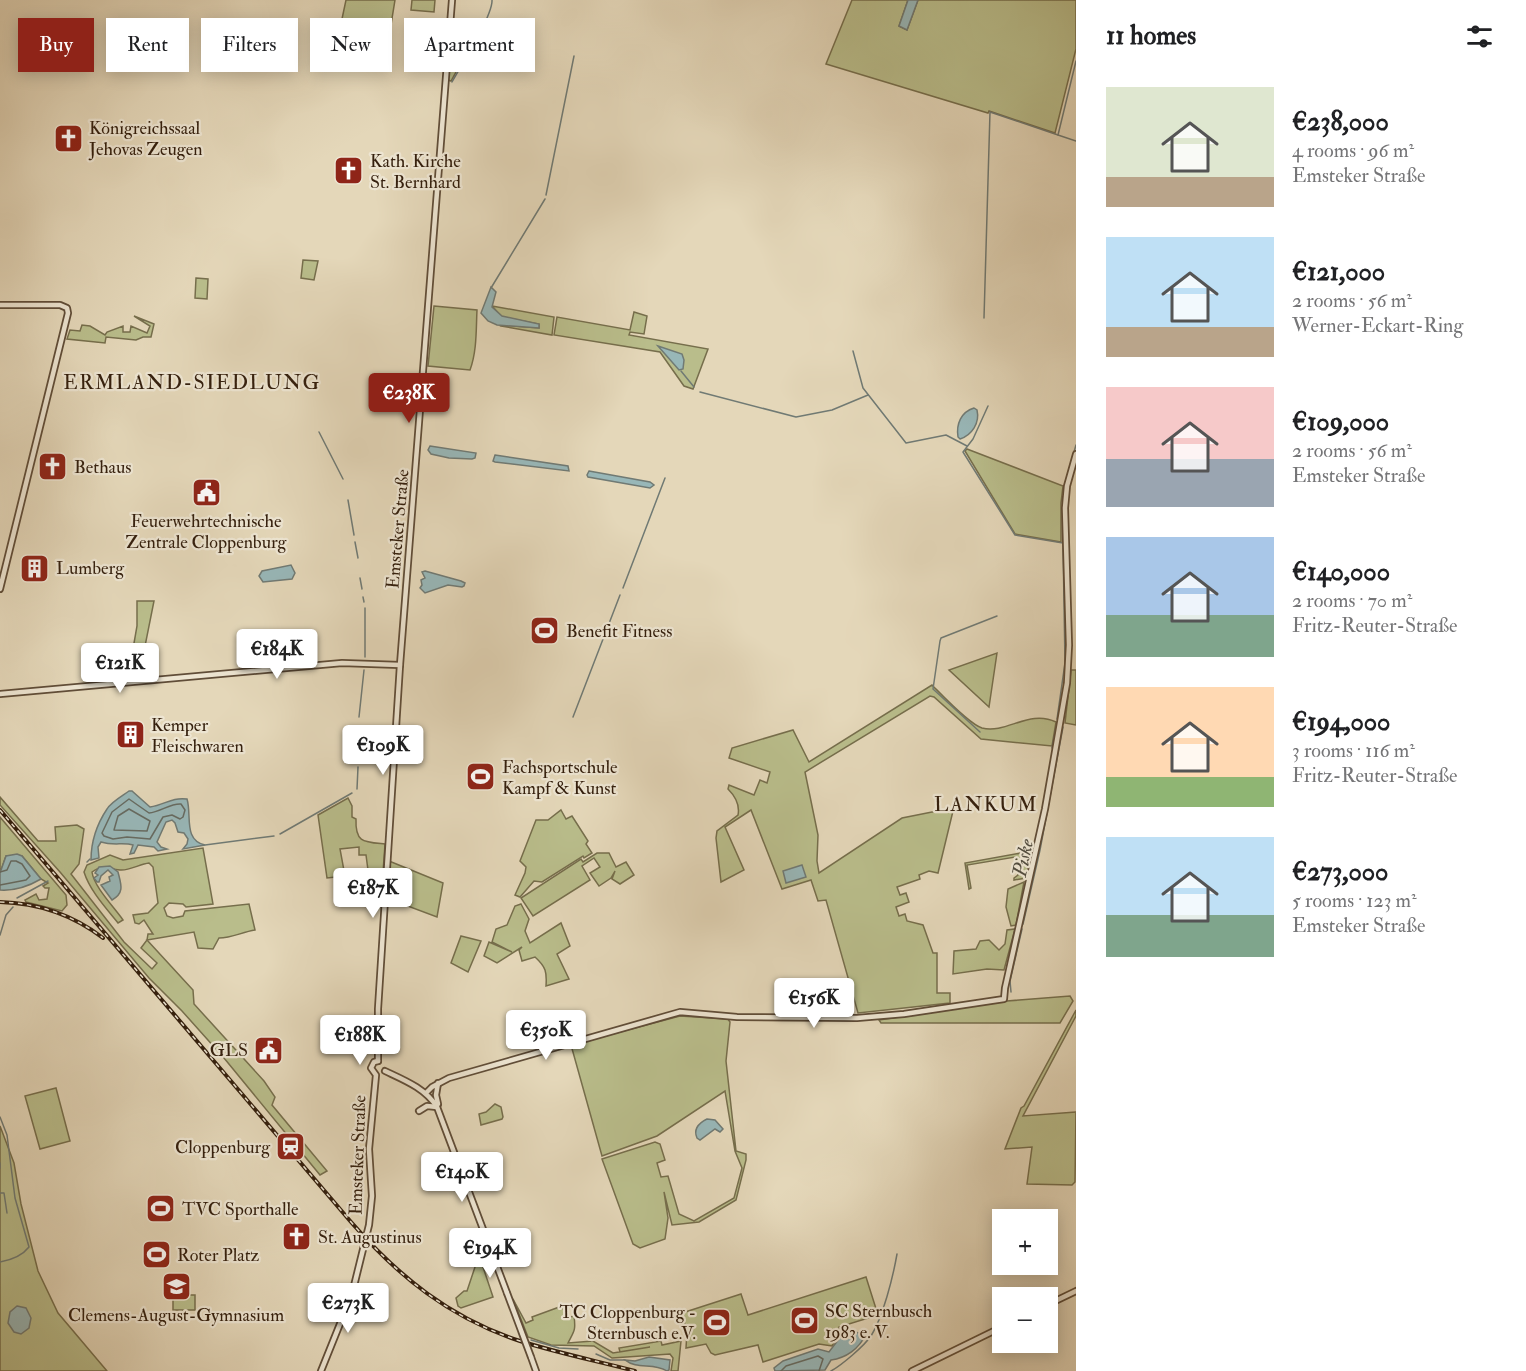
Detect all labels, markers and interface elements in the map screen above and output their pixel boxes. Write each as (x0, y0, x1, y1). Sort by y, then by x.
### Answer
chip: Buy (18, 18, 94, 72)
chip: Rent (106, 18, 189, 72)
chip: Filters (201, 18, 298, 72)
chip: New (310, 18, 392, 72)
chip: Apartment (404, 18, 535, 72)
text: 11 homes (1106, 20, 1196, 52)
icon: filters (1463, 20, 1496, 53)
text: €238,000 (1292, 106, 1389, 138)
icon: home (1154, 111, 1226, 183)
place label: Königreichssaal Jehovas Zeugen (88, 117, 203, 161)
church icon: Königreichssaal Jehovas Zeugen (52, 122, 84, 154)
text: 4 rooms · 96 m² (1292, 138, 1414, 163)
place label: Kath. Kirche St. Bernhard (370, 150, 461, 194)
church icon: Kath. Kirche St. Bernhard (333, 155, 365, 187)
text: Emsteker Straße (1292, 163, 1425, 188)
text: €121,000 (1292, 256, 1385, 288)
icon: home (1154, 261, 1226, 333)
text: 2 rooms · 56 m² (1292, 288, 1412, 313)
text: Werner-Eckart-Ring (1292, 313, 1463, 338)
district label: ERMLAND-SIEDLUNG (63, 370, 321, 395)
pin: €238K (367, 373, 451, 424)
text: €238K (383, 380, 435, 405)
text: €109,000 (1292, 406, 1389, 438)
icon: home (1154, 411, 1226, 483)
text: 2 rooms · 56 m² (1292, 438, 1412, 463)
church icon: Bethaus (37, 451, 69, 483)
place label: Bethaus (74, 456, 131, 479)
text: Emsteker Straße (1292, 463, 1425, 488)
street label: Emsteker Straße (381, 468, 415, 590)
public building icon: Feuerwehrtechnische Zentrale Cloppenburg (190, 476, 222, 508)
place label: Feuerwehrtechnische Zentrale Cloppenburg (126, 510, 288, 554)
building icon: Lumberg (19, 552, 51, 584)
text: €140,000 (1292, 556, 1390, 588)
place label: Lumberg (56, 557, 125, 580)
icon: home (1154, 561, 1226, 633)
text: 2 rooms · 70 m² (1292, 588, 1412, 613)
text: Fritz-Reuter-Straße (1292, 613, 1457, 638)
sports icon: Benefit Fitness (529, 615, 561, 647)
place label: Benefit Fitness (566, 620, 672, 643)
pin: €184K (235, 629, 319, 680)
text: €184K (251, 636, 304, 661)
pin: €121K (78, 643, 162, 694)
text: €121K (95, 650, 145, 675)
text: €194,000 (1292, 706, 1390, 738)
icon: home (1154, 711, 1226, 783)
place label: Kemper Fleischwaren (151, 714, 244, 758)
building icon: Kemper Fleischwaren (114, 719, 146, 751)
pin: €109K (341, 725, 425, 776)
text: €109K (356, 732, 410, 757)
text: 3 rooms · 116 m² (1292, 738, 1415, 763)
place label: Fachsportschule Kampf & Kunst (502, 756, 618, 800)
sports icon: Fachsportschule Kampf & Kunst (465, 761, 497, 793)
text: Fritz-Reuter-Straße (1292, 763, 1457, 788)
district label: LANKUM (934, 792, 1038, 817)
water label: Piske (1007, 836, 1039, 880)
text: €273,000 (1292, 856, 1388, 888)
icon: home (1154, 861, 1226, 933)
pin: €187K (331, 868, 415, 919)
text: €187K (347, 875, 399, 900)
text: 5 rooms · 123 m² (1292, 888, 1417, 913)
text: Emsteker Straße (1292, 913, 1425, 938)
pin: €156K (772, 978, 856, 1029)
text: €156K (788, 985, 840, 1010)
pin: €350K (504, 1010, 588, 1061)
pin: €188K (318, 1015, 402, 1066)
text: €350K (520, 1017, 572, 1042)
text: €188K (334, 1022, 386, 1047)
public building icon: GLS (253, 1034, 285, 1066)
place label: GLS (210, 1039, 248, 1062)
street label: Emsteker Straße (344, 1094, 372, 1215)
station icon: Cloppenburg (275, 1131, 307, 1163)
place label: Cloppenburg (175, 1136, 271, 1159)
pin: €140K (420, 1152, 504, 1203)
text: €140K (435, 1159, 489, 1184)
sports icon: TVC Sporthalle (145, 1193, 177, 1225)
place label: TVC Sporthalle (182, 1198, 299, 1221)
map controls (992, 1209, 1058, 1353)
button: + (992, 1209, 1058, 1275)
church icon: St. Augustinus (281, 1221, 313, 1253)
place label: St. Augustinus (318, 1226, 422, 1249)
pin: €194K (448, 1228, 532, 1279)
text: €194K (463, 1235, 517, 1260)
sports icon: Roter Platz (140, 1239, 172, 1271)
place label: Roter Platz (177, 1244, 260, 1267)
school or university icon: Clemens-August-Gymnasium (160, 1270, 192, 1302)
pin: €273K (306, 1283, 390, 1334)
button: − (992, 1287, 1058, 1353)
text: €273K (322, 1290, 374, 1315)
place label: SC Sternbusch 1983 e. V. (825, 1300, 933, 1344)
place label: TC Cloppenburg - Sternbusch e.V. (559, 1301, 696, 1345)
place label: Clemens-August-Gymnasium (68, 1304, 284, 1327)
sports icon: SC Sternbusch 1983 e. V. (788, 1305, 820, 1337)
sports icon: TC Cloppenburg - Sternbusch e.V. (701, 1306, 733, 1338)

